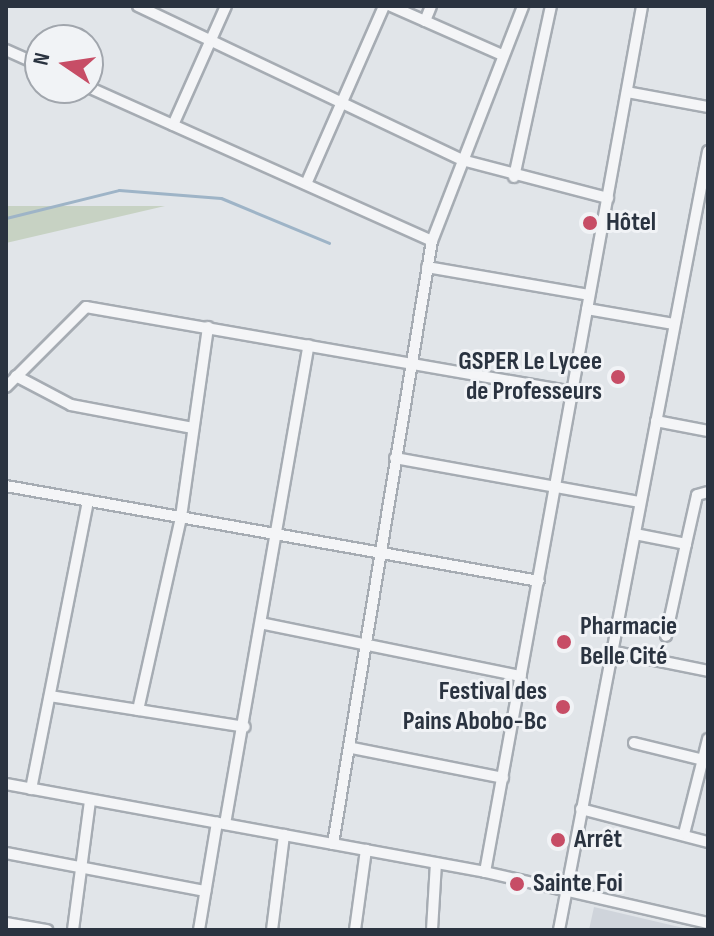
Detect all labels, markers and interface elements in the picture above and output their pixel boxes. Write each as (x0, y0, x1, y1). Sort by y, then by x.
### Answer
north arrow (24, 24, 104, 104)
text: N (28, 50, 57, 68)
place label: Hôtel (606, 207, 656, 239)
marker: Hôtel (581, 214, 599, 232)
place label: GSPER Le Lycee de Professeurs (458, 346, 602, 408)
marker: GSPER Le Lycee de Professeurs (609, 368, 627, 386)
place label: Pharmacie Belle Cité (580, 611, 677, 672)
marker: Pharmacie Belle Cité (555, 633, 573, 651)
place label: Festival des Pains Abobo-Bc (403, 676, 547, 738)
marker: Festival des Pains Abobo-Bc (554, 698, 572, 716)
place label: Arrêt (574, 824, 622, 856)
marker: Arrêt (549, 831, 567, 849)
place label: Sainte Foi (533, 868, 623, 900)
marker: Sainte Foi (508, 875, 526, 893)

